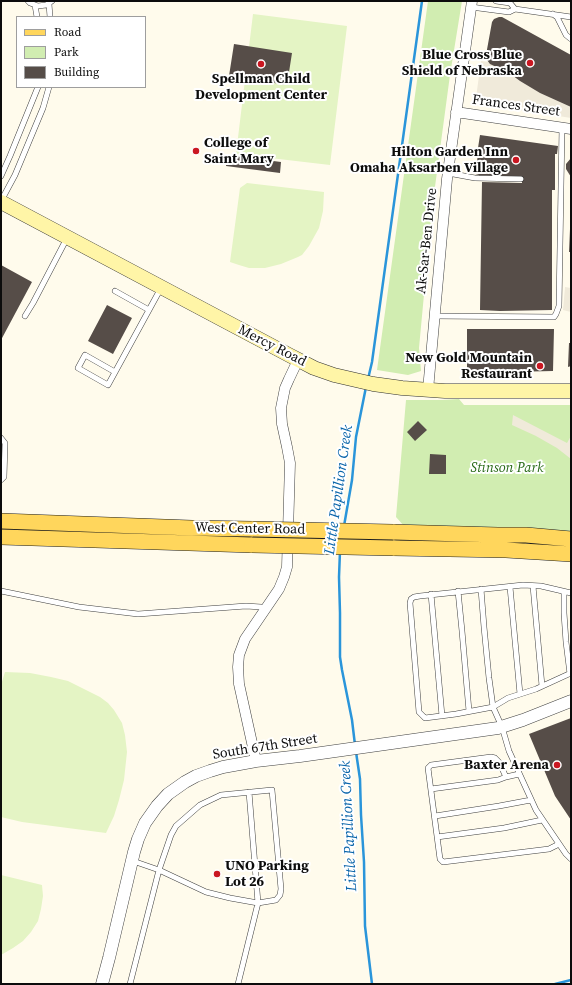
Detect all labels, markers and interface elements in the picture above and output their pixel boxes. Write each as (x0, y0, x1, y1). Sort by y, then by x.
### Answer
legend (16, 16, 146, 88)
text: Road (54, 24, 81, 40)
text: Park (54, 44, 79, 60)
place label: Blue Cross Blue Shield of Nebraska (402, 47, 522, 80)
marker: Blue Cross Blue Shield of Nebraska (525, 58, 535, 68)
marker: Spellman Child Development Center (256, 59, 266, 69)
text: Building (54, 64, 99, 80)
place label: Spellman Child Development Center (195, 71, 327, 104)
street label: Frances Street (471, 92, 561, 120)
place label: College of Saint Mary (204, 135, 274, 168)
place label: Hilton Garden Inn Omaha Aksarben Village (350, 144, 508, 176)
marker: College of Saint Mary (191, 146, 201, 156)
marker: Hilton Garden Inn Omaha Aksarben Village (511, 155, 521, 165)
street label: Ak-Sar-Ben Drive (413, 187, 441, 295)
street label: Mercy Road (235, 322, 309, 370)
place label: New Gold Mountain Restaurant (405, 350, 532, 382)
marker: New Gold Mountain Restaurant (535, 361, 545, 371)
water label: Little Papillion Creek (321, 424, 357, 556)
park label: Stinson Park (471, 460, 543, 476)
street label: West Center Road (195, 520, 305, 538)
street label: South 67th Street (212, 730, 318, 764)
place label: Baxter Arena (464, 757, 549, 773)
water label: Little Papillion Creek (337, 760, 361, 892)
marker: Baxter Arena (552, 760, 562, 770)
place label: UNO Parking Lot 26 (225, 858, 309, 890)
marker: UNO Parking Lot 26 (212, 869, 222, 879)

